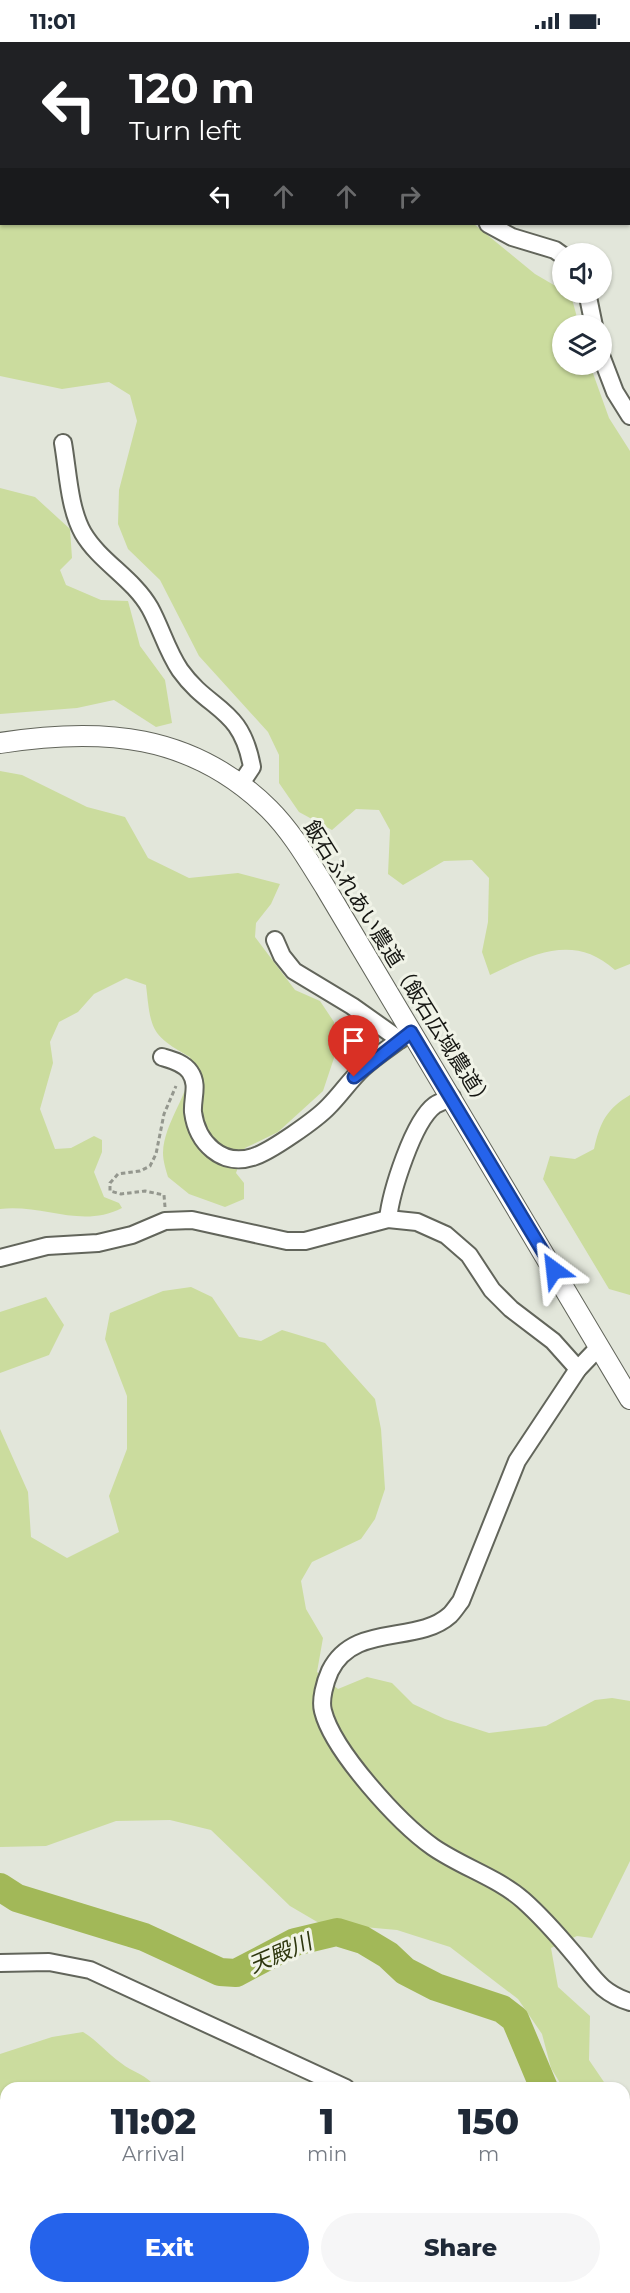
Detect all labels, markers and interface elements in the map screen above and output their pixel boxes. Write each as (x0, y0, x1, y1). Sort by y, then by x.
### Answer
text: 11:01 (30, 8, 77, 35)
text: 120 m (129, 62, 255, 114)
icon: left (30, 66, 108, 144)
text: Turn left (129, 114, 242, 147)
icon: left (204, 180, 237, 213)
icon: ahead (267, 180, 300, 213)
icon: ahead (330, 180, 363, 213)
icon: right (393, 180, 426, 213)
map controls (552, 243, 612, 375)
button: sound (552, 243, 612, 303)
button: layers (552, 315, 612, 375)
street label: 飯石ふれあい農道（飯石広域農道） (299, 816, 498, 1114)
pin (328, 1015, 379, 1077)
icon: arrive (337, 1024, 370, 1057)
position arrow (522, 1238, 586, 1302)
water label: 天殿川 (245, 1927, 318, 1979)
text: 11:02 (111, 2099, 196, 2143)
text: 1 (320, 2099, 334, 2143)
text: 150 (458, 2099, 519, 2143)
text: Arrival (122, 2142, 185, 2166)
text: min (307, 2142, 347, 2166)
text: m (478, 2142, 499, 2166)
button: Exit (30, 2213, 309, 2282)
button: Share (321, 2213, 600, 2282)

